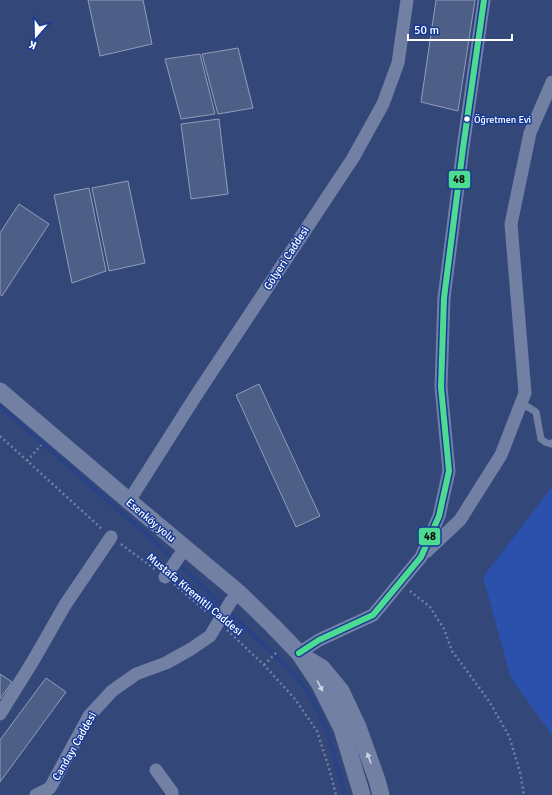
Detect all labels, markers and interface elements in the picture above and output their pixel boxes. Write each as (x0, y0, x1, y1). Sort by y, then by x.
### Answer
north arrow (16, 16, 56, 56)
scale bar (408, 16, 512, 42)
text: 50 m (414, 23, 439, 38)
text: K (27, 38, 38, 52)
marker: Öğretmen Evi (462, 114, 472, 124)
place label: Öğretmen Evi (474, 114, 531, 126)
line badge: 48 (448, 170, 471, 189)
text: 48 (453, 173, 465, 186)
street label: Gölyeri Caddesi (261, 224, 312, 292)
street label: Esenköy yolu (123, 496, 178, 545)
line badge: 48 (418, 527, 441, 546)
text: 48 (424, 530, 436, 543)
street label: Mustafa Kiremitli Caddesi (144, 551, 245, 638)
one-way arrow (317, 680, 324, 692)
street label: Candayı Caddesi (50, 710, 99, 783)
one-way arrow (366, 751, 372, 763)

